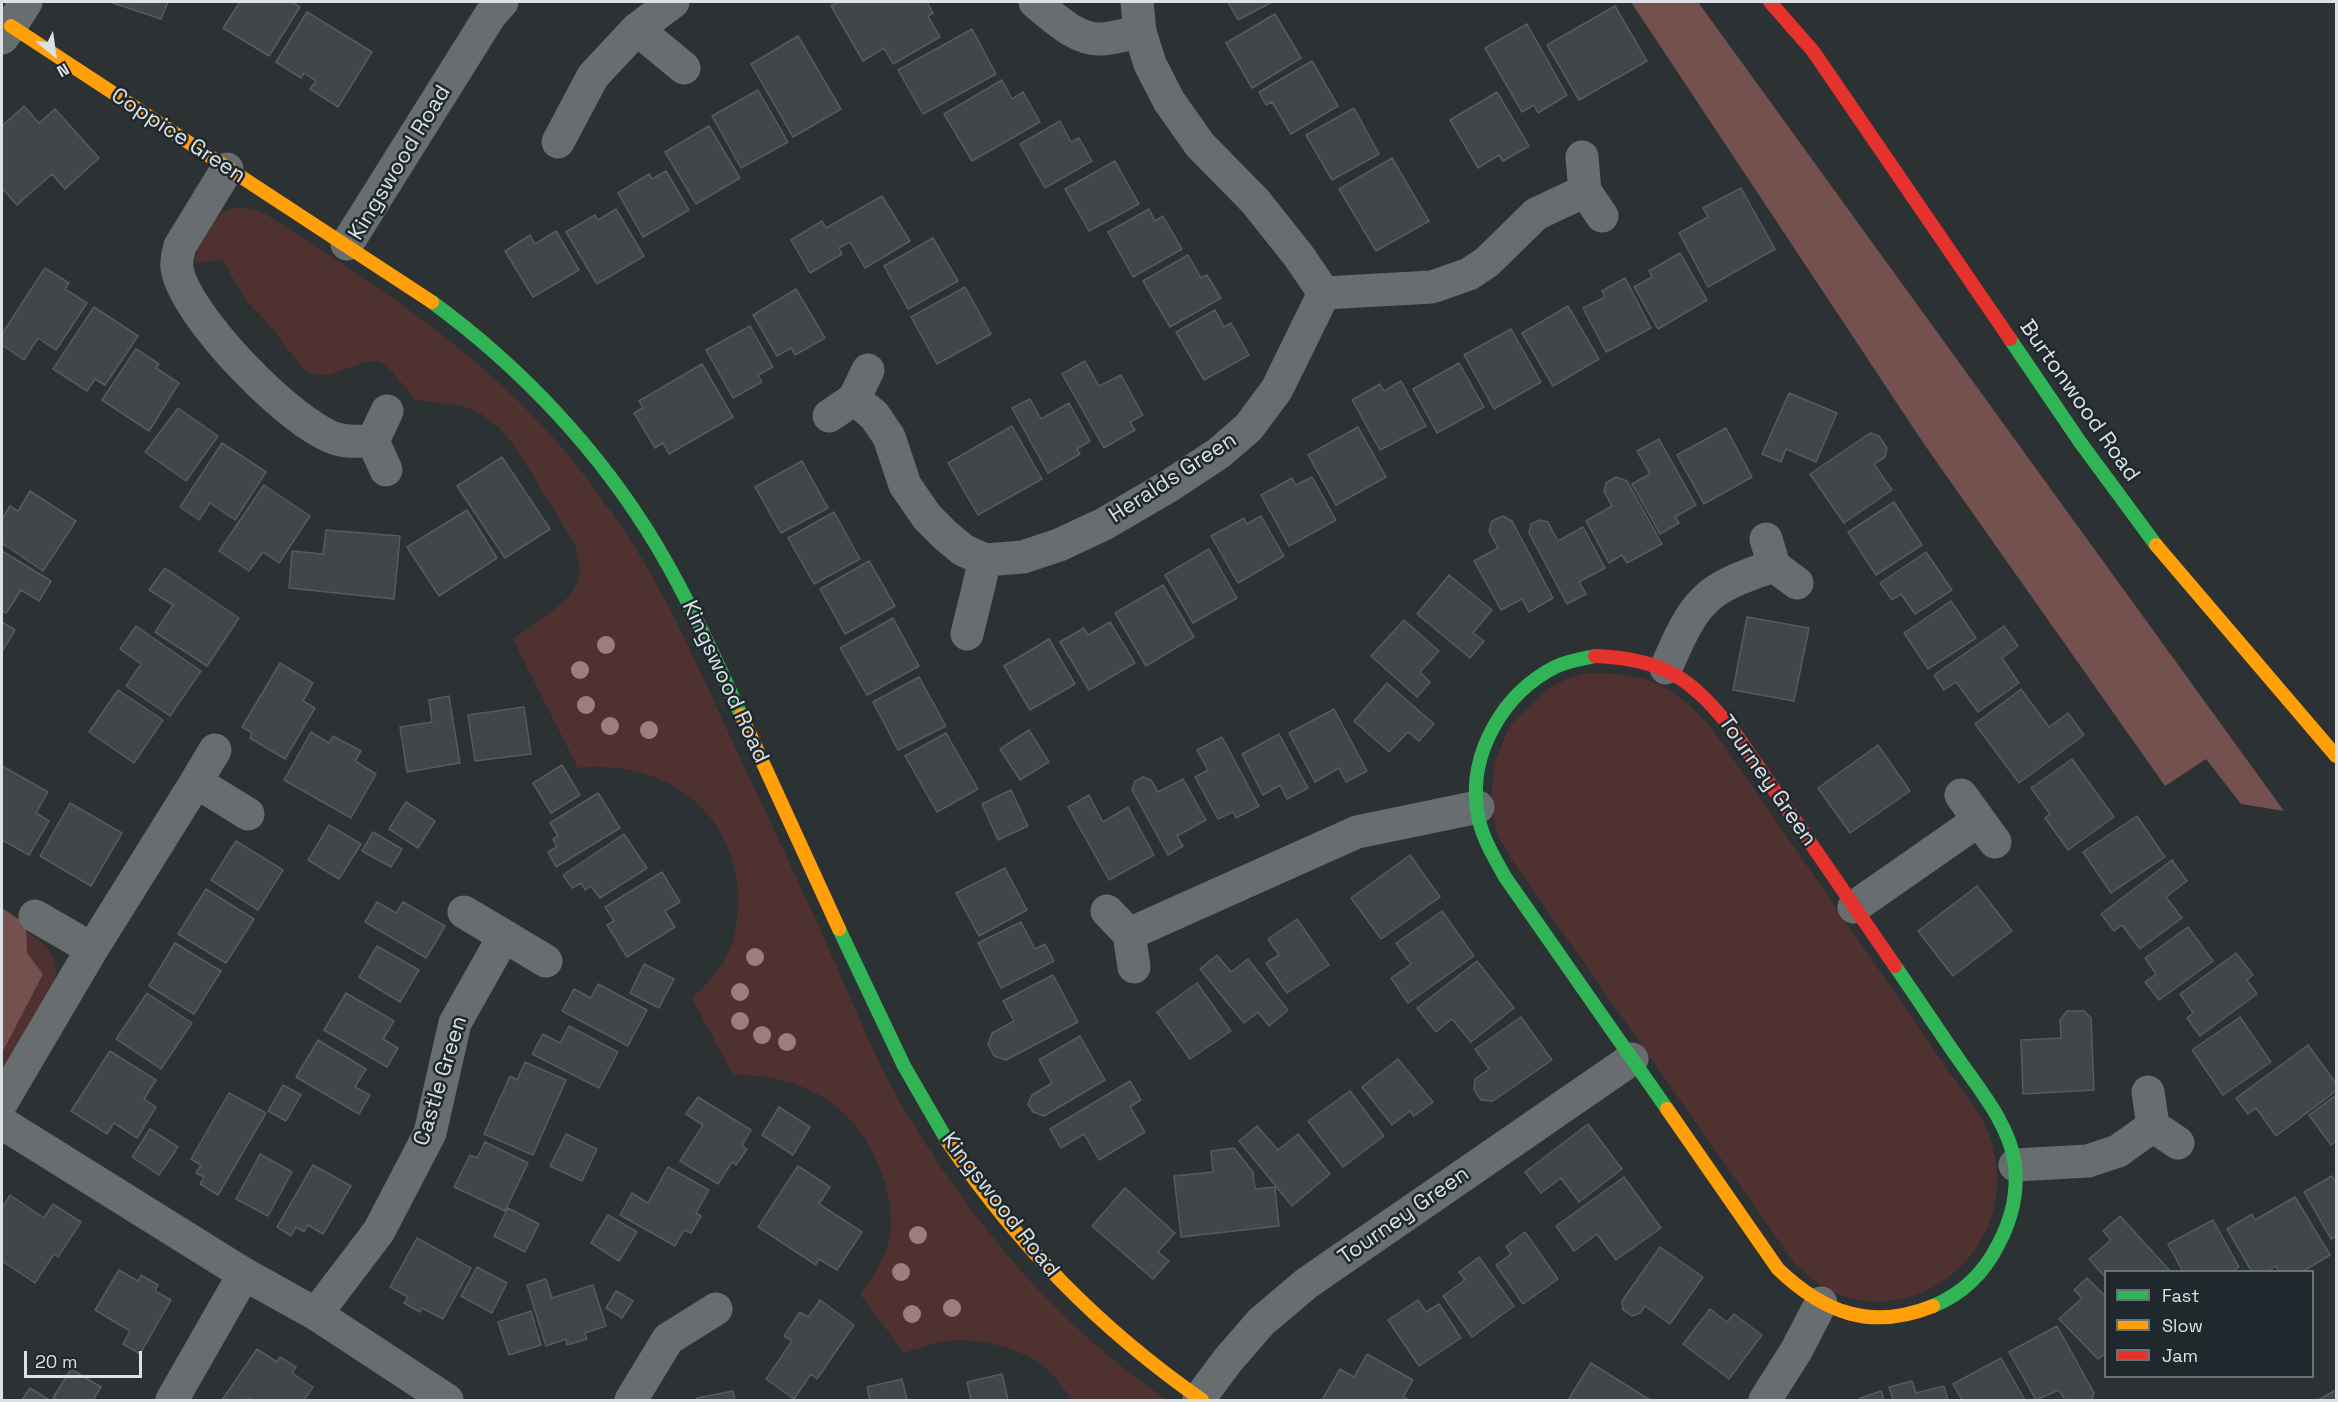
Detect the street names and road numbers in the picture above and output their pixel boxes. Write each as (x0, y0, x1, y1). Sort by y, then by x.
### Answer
street label: Kingswood Road (343, 81, 457, 245)
street label: Coppice Green (106, 83, 250, 189)
street label: Burtonwood Road (2013, 315, 2145, 487)
street label: Heralds Green (1104, 427, 1242, 529)
street label: Kingswood Road (676, 597, 774, 767)
street label: Tourney Green (1712, 710, 1822, 852)
street label: Castle Green (409, 1013, 473, 1149)
street label: Kingswood Road (935, 1127, 1065, 1283)
street label: Tourney Green (1333, 1161, 1475, 1271)

